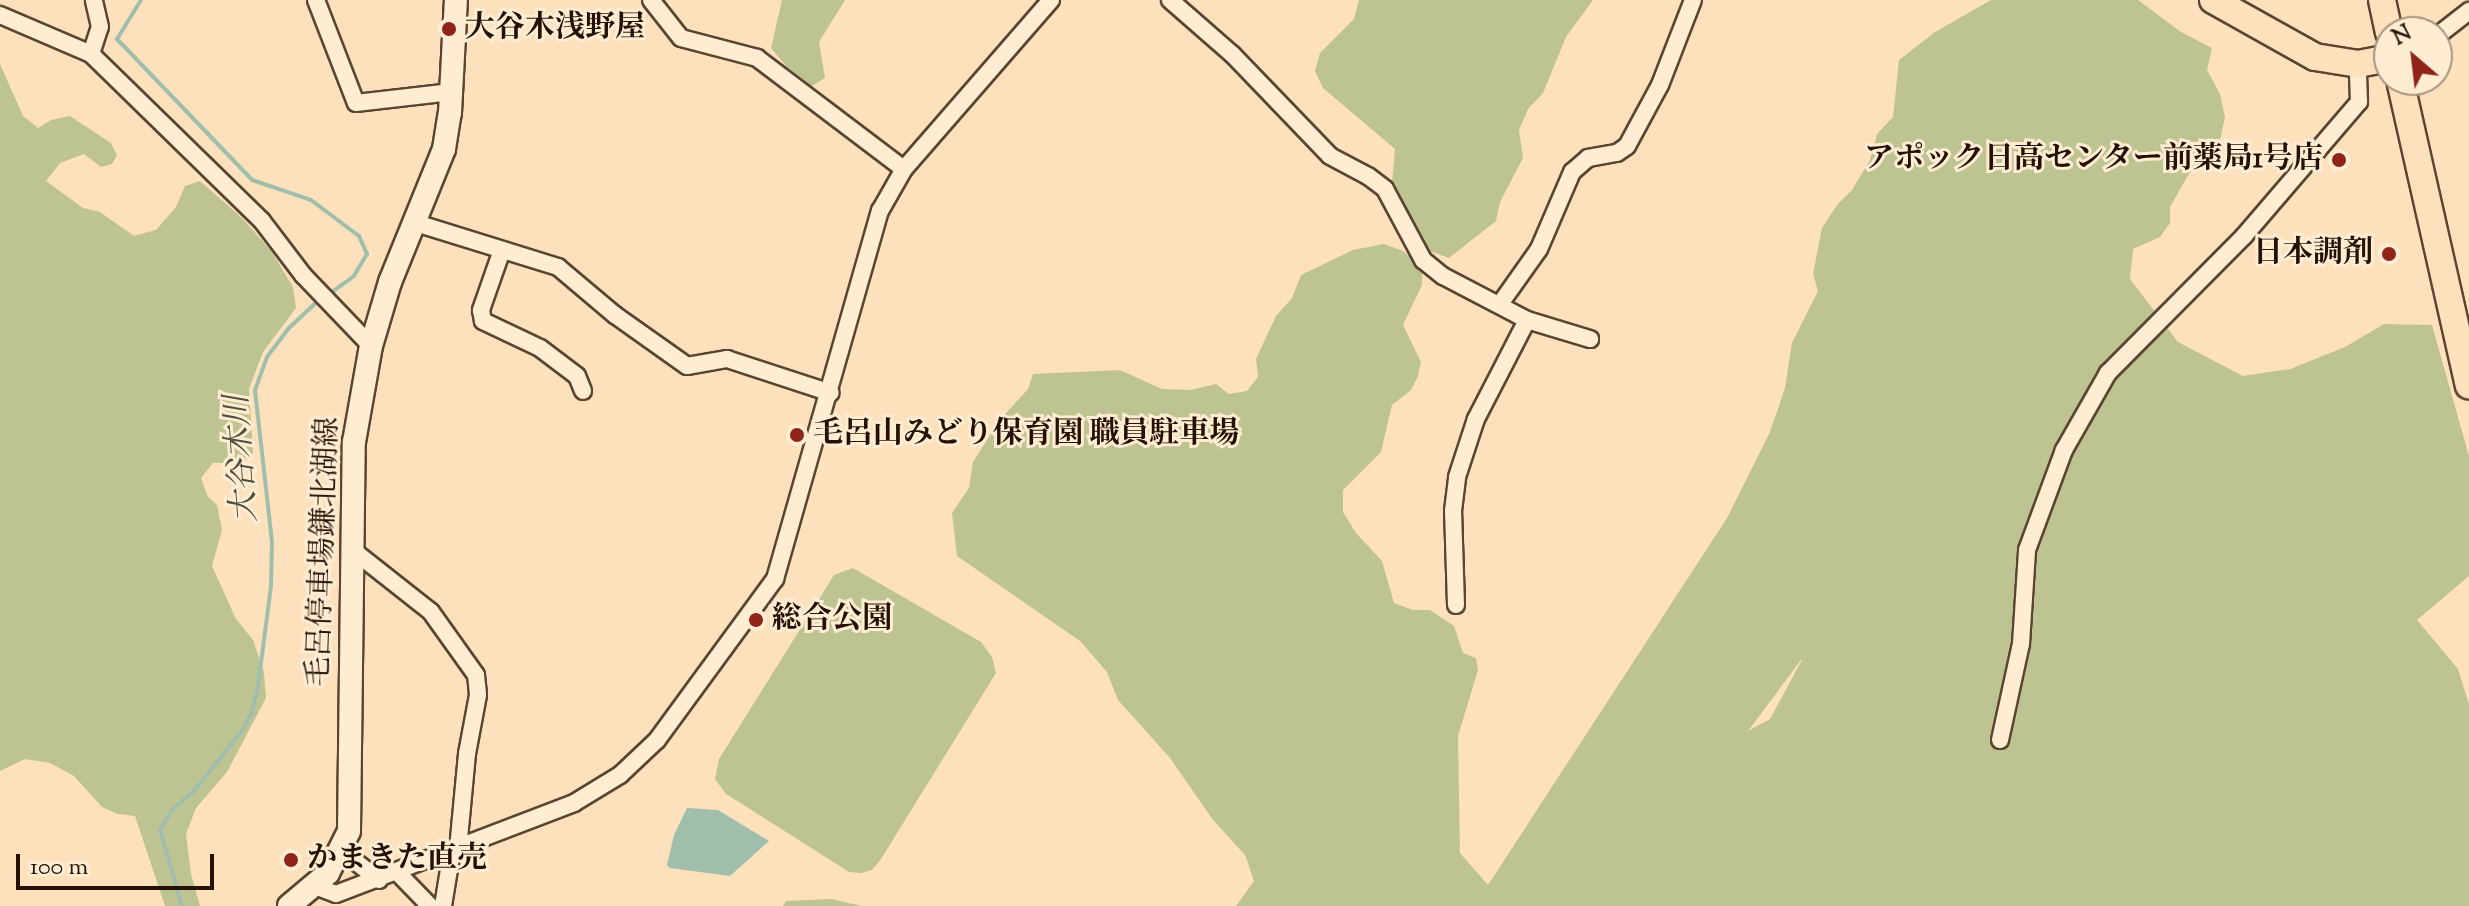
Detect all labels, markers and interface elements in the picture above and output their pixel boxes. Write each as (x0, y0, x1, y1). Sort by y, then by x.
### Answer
place label: 大谷木浅野屋 (465, 11, 645, 47)
north arrow (2373, 16, 2453, 96)
text: N (2387, 18, 2418, 55)
marker: 大谷木浅野屋 (440, 20, 458, 38)
place label: アポック日高センター前薬局1号店 (1863, 142, 2323, 178)
marker: アポック日高センター前薬局1号店 (2330, 151, 2348, 169)
place label: 日本調剤 (2253, 236, 2373, 272)
marker: 日本調剤 (2380, 245, 2398, 263)
water label: 大谷木川 (219, 394, 267, 524)
street label: 毛呂停車場鎌北湖線 (302, 416, 348, 688)
place label: 毛呂山みどり保育園 職員駐車場 (813, 417, 1239, 453)
marker: 毛呂山みどり保育園 職員駐車場 (788, 426, 806, 444)
place label: 総合公園 (772, 602, 892, 638)
marker: 総合公園 (747, 611, 765, 629)
scale bar (20, 838, 218, 888)
place label: かまきた直売 (307, 842, 487, 878)
text: 100 m (30, 851, 88, 885)
marker: かまきた直売 (282, 851, 300, 869)

